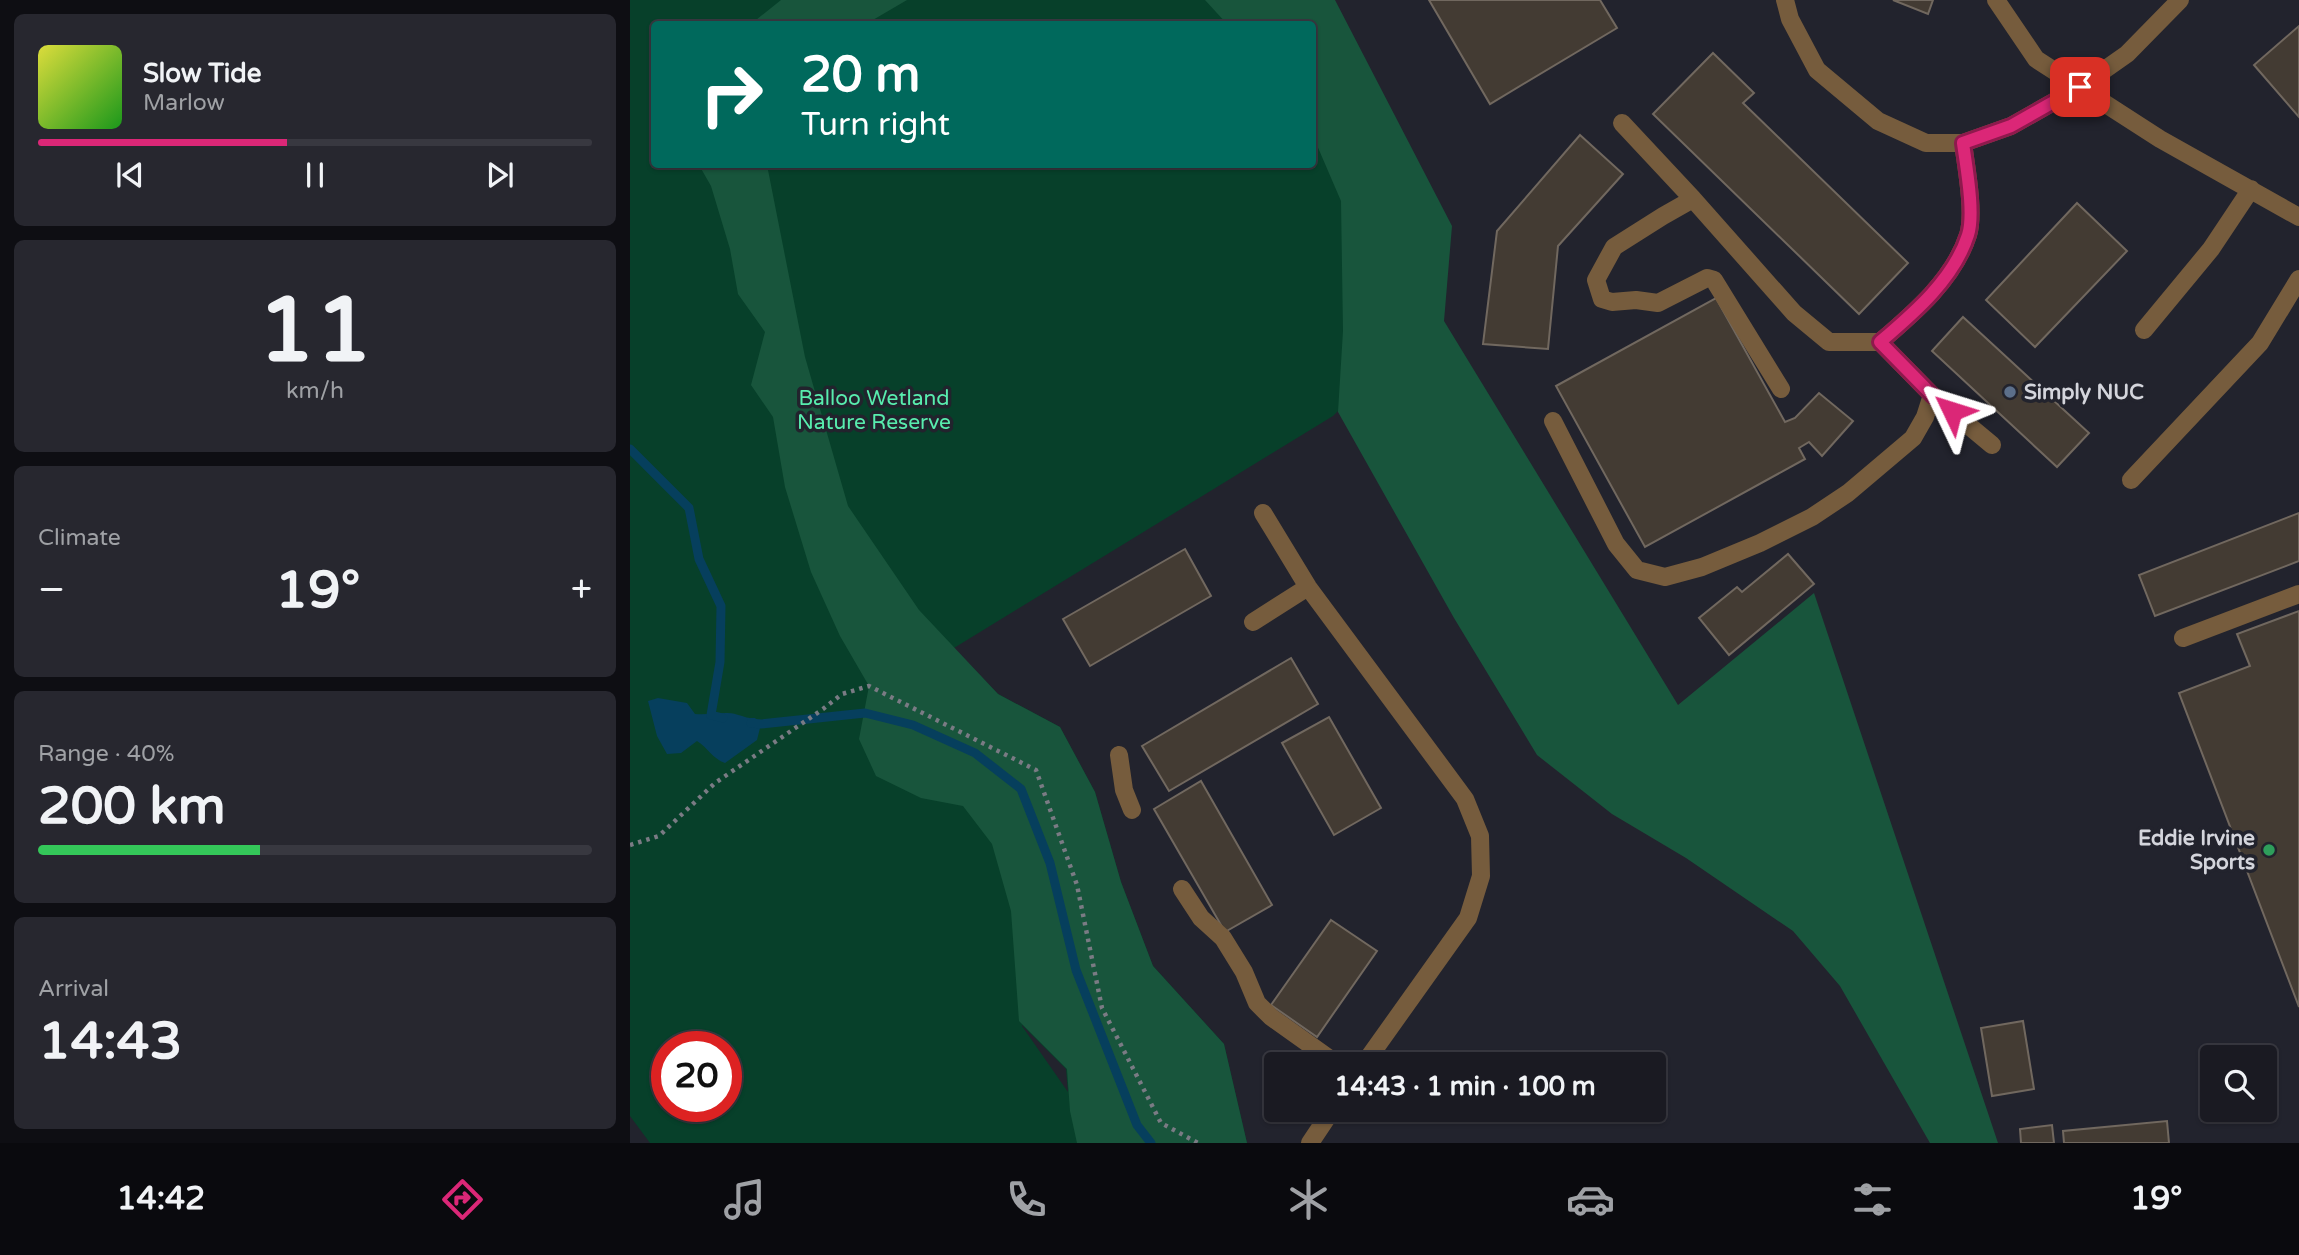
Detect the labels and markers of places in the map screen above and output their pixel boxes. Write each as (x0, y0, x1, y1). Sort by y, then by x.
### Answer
pin (2050, 57, 2110, 117)
place label: Simply NUC (2024, 380, 2144, 405)
marker: Simply NUC (2002, 384, 2018, 400)
place label: Eddie Irvine Sports (2138, 826, 2255, 875)
marker: Eddie Irvine Sports (2261, 842, 2277, 858)

